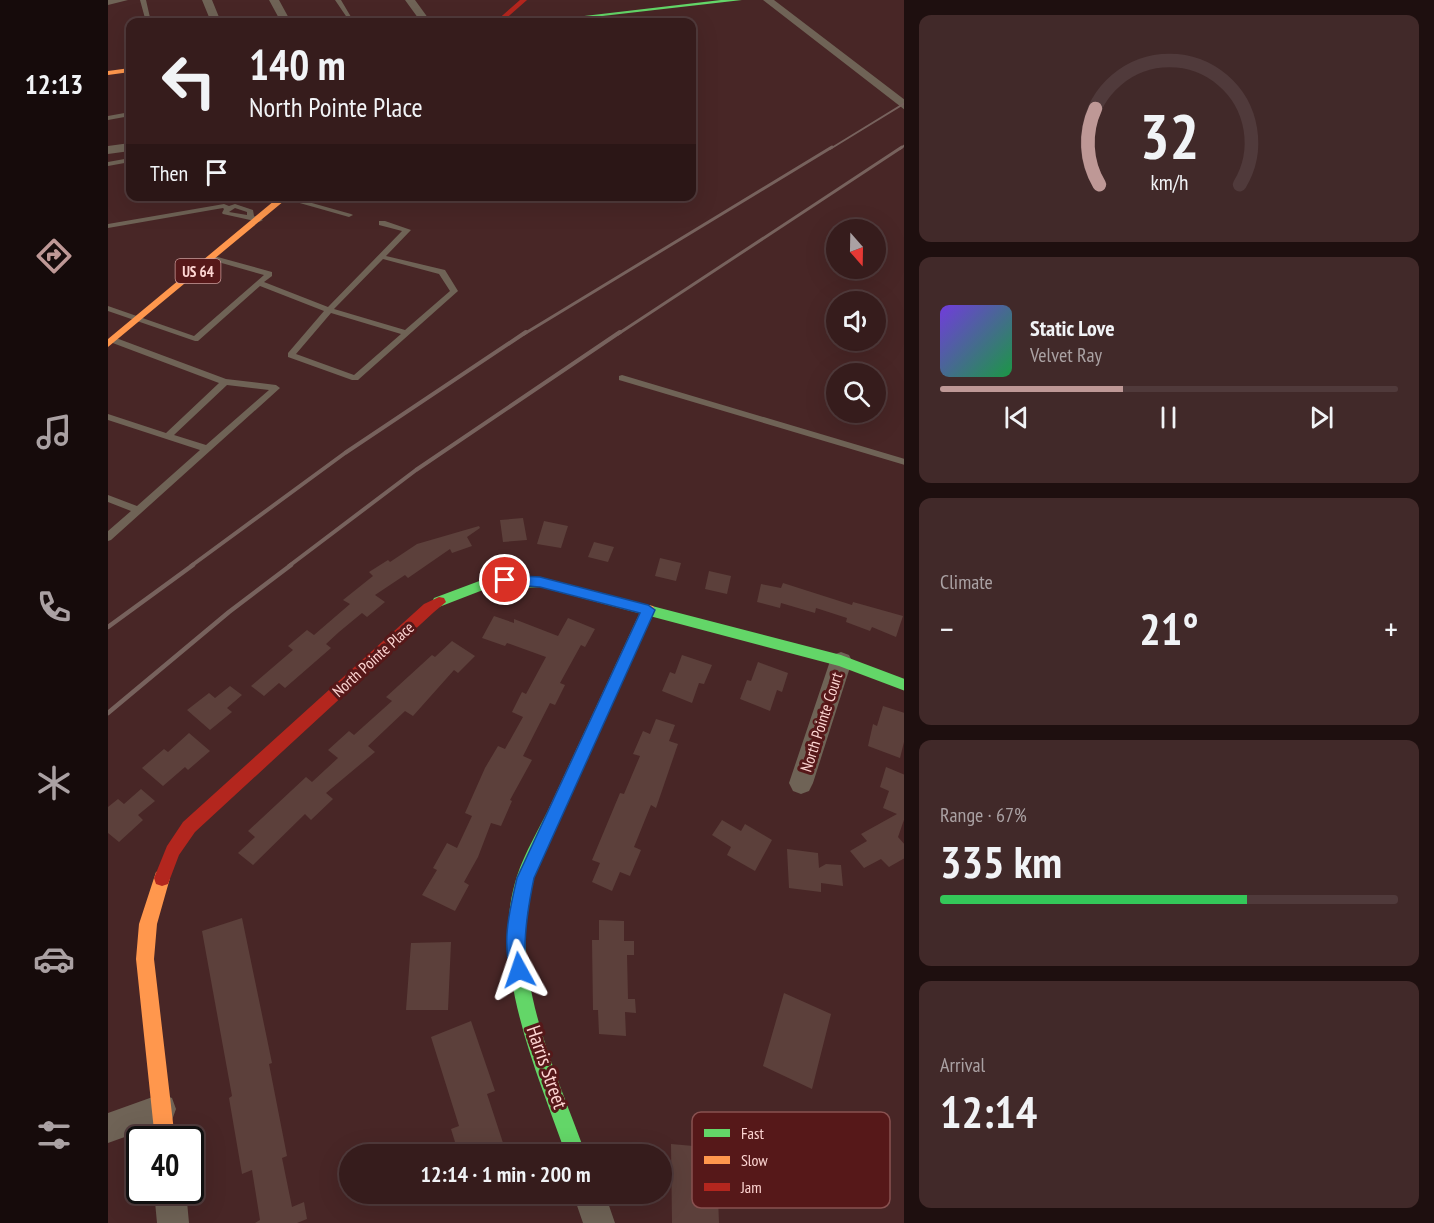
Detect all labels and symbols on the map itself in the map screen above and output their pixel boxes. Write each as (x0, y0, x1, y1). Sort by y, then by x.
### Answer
north arrow (826, 219, 886, 279)
road number: US 64 (176, 259, 220, 283)
pin (479, 554, 530, 605)
street label: North Pointe Place (328, 617, 418, 701)
street label: North Pointe Court (796, 669, 847, 774)
position arrow (487, 938, 551, 1002)
street label: Harris Street (521, 1022, 574, 1113)
legend (692, 1112, 890, 1208)
text: Fast (741, 1123, 764, 1143)
speed limit sign: 40 (126, 1126, 204, 1204)
text: Slow (741, 1150, 768, 1170)
text: Jam (740, 1177, 762, 1197)

